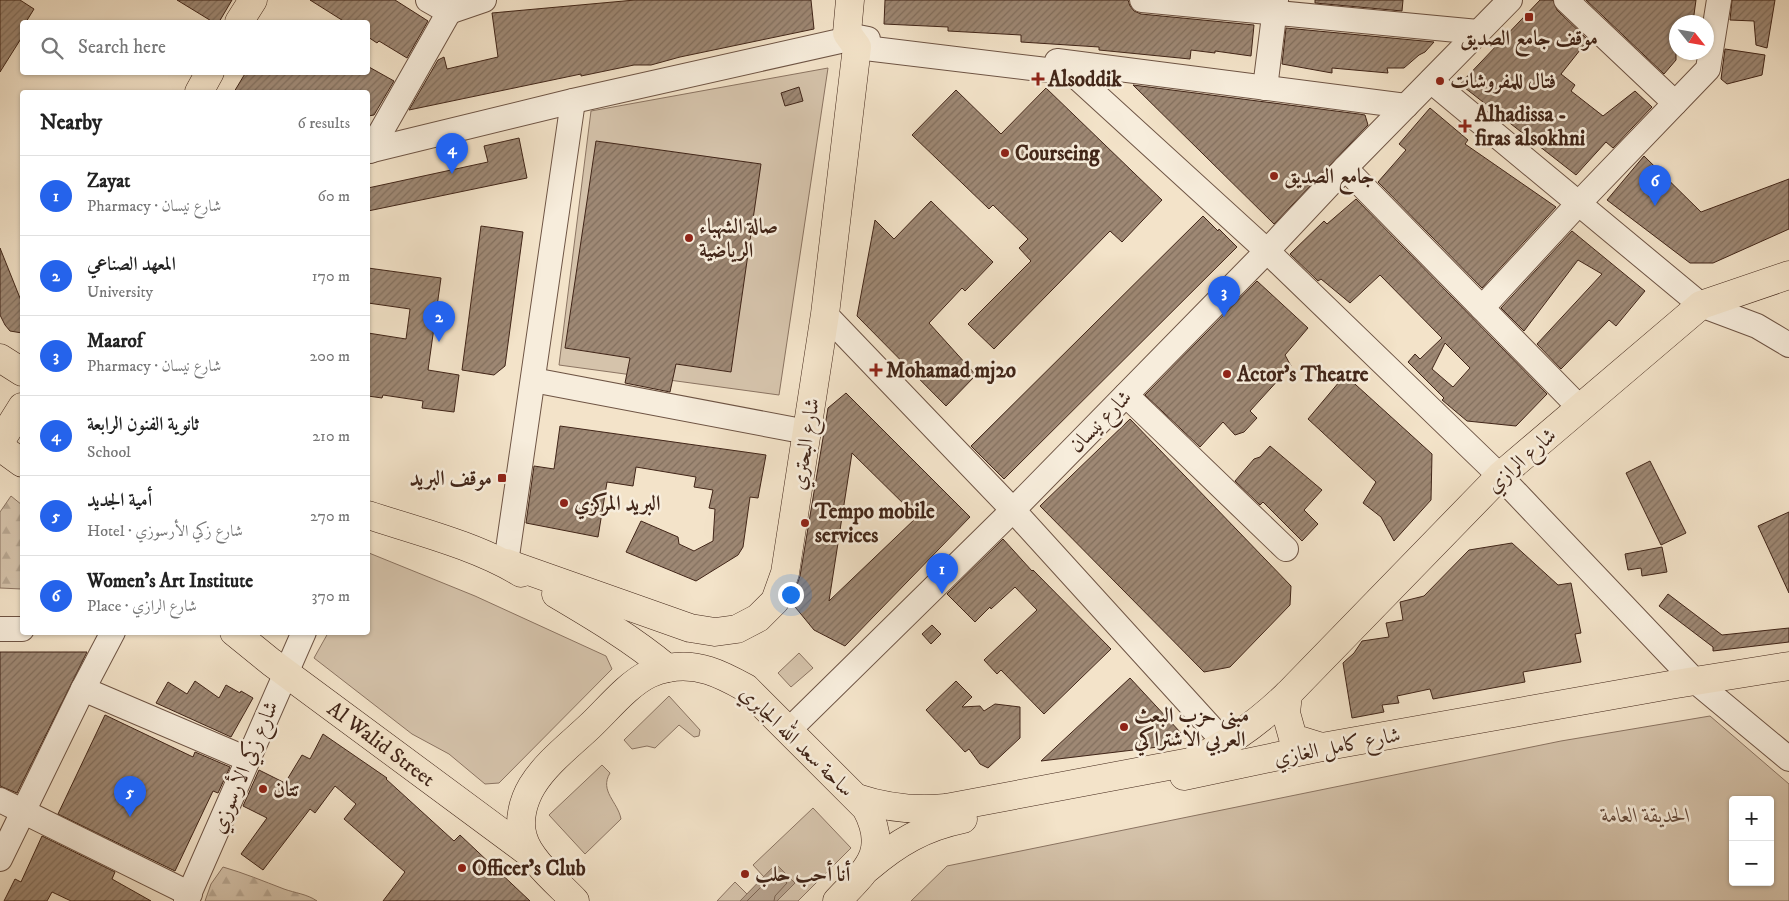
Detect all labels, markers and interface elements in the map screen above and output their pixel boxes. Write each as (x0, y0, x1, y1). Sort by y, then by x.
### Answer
marker: موقف جامع الصديق (1523, 11, 1535, 23)
north arrow (1669, 15, 1714, 60)
search box (20, 20, 370, 75)
place label: موقف جامع الصديق (1460, 26, 1598, 57)
icon: search (38, 34, 66, 62)
text: Search here (78, 36, 166, 59)
place label: Alsoddik (1047, 67, 1122, 93)
place label: فتال للمفروشات (1450, 69, 1556, 95)
marker: Alsoddik (1032, 73, 1044, 85)
marker: فتال للمفروشات (1434, 75, 1446, 87)
place label: Alhadissa - firas alsokhni (1474, 102, 1586, 152)
text: Nearby (40, 110, 102, 136)
text: 6 results (297, 113, 350, 133)
marker: Alhadissa - firas alsokhni (1459, 120, 1471, 132)
pin: 4 (436, 133, 468, 174)
place label: Courseing (1015, 141, 1100, 167)
marker: Courseing (999, 147, 1011, 159)
place label: جامع الصديق (1284, 164, 1375, 195)
pin: 6 (1639, 165, 1671, 206)
text: Zayat (87, 170, 130, 193)
marker: جامع الصديق (1268, 170, 1280, 182)
text: 1 (53, 186, 59, 206)
text: 60 m (318, 186, 350, 206)
text: Pharmacy · شارع نيسان (87, 196, 221, 216)
place label: صالة الشهباء الرياضية (699, 214, 778, 264)
marker: صالة الشهباء الرياضية (683, 232, 695, 244)
text: المعهد الصناعي (87, 253, 176, 276)
text: 2 (52, 266, 60, 286)
text: 170 m (312, 266, 350, 286)
pin: 3 (1208, 276, 1240, 317)
text: University (87, 282, 153, 302)
pin: 2 (423, 301, 455, 342)
text: Maarof (87, 330, 143, 353)
text: 3 (53, 346, 59, 366)
text: 200 m (309, 346, 350, 366)
text: Pharmacy · شارع نيسان (87, 356, 221, 376)
place label: Mohamad mj2o (886, 358, 1016, 385)
place label: Actor's Theatre (1236, 362, 1369, 388)
marker: Mohamad mj2o (870, 364, 882, 376)
marker: Actor's Theatre (1221, 368, 1233, 380)
street label: شارع نيسان (1064, 385, 1140, 461)
street label: شارع البحتري (786, 396, 830, 493)
text: ثانوية الفنون الرابعة (87, 413, 199, 436)
street label: شارع الرازي (1481, 423, 1565, 502)
text: 4 (51, 426, 61, 446)
text: 210 m (312, 426, 350, 446)
text: School (87, 442, 131, 462)
place label: موقف البريد (410, 466, 492, 492)
marker: موقف البريد (496, 472, 508, 484)
text: أمية الجديد (87, 489, 152, 512)
place label: البريد المركزي (574, 491, 661, 520)
marker: البريد المركزي (558, 497, 570, 509)
place label: Tempo mobile services (814, 499, 935, 549)
text: 5 (52, 506, 60, 526)
text: 270 m (310, 506, 350, 526)
marker: Tempo mobile services (799, 517, 811, 529)
text: Hotel · شارع زكي الأرسوزي (87, 521, 243, 541)
pin: 1 (926, 553, 958, 594)
text: Women's Art Institute (87, 570, 253, 593)
your location (778, 582, 804, 608)
text: 6 (52, 586, 60, 606)
text: 370 m (312, 586, 350, 606)
text: Place · شارع الرازي (87, 596, 197, 616)
street label: ساحة سعد الله الجابري (732, 677, 862, 804)
street label: شارع زكي الأرسوزي (203, 696, 288, 839)
street label: Al Walid Street (322, 696, 440, 793)
place label: مبنى حزب البعث العربي الاشتراكي (1133, 703, 1249, 757)
marker: مبنى حزب البعث العربي الاشتراكي (1118, 721, 1130, 733)
street label: شارع كامل الغازي (1272, 722, 1404, 776)
pin: 5 (114, 776, 146, 817)
place label: تتان (273, 777, 300, 803)
marker: تتان (257, 783, 269, 795)
map controls (1729, 796, 1774, 886)
button: + (1729, 796, 1774, 841)
park label: الحديقة العامة (1599, 803, 1691, 829)
button: − (1729, 841, 1774, 886)
place label: Officer's Club (472, 856, 586, 882)
place label: أنا أحب حلب (755, 860, 850, 888)
marker: Officer's Club (456, 862, 468, 874)
marker: أنا أحب حلب (739, 868, 751, 880)

